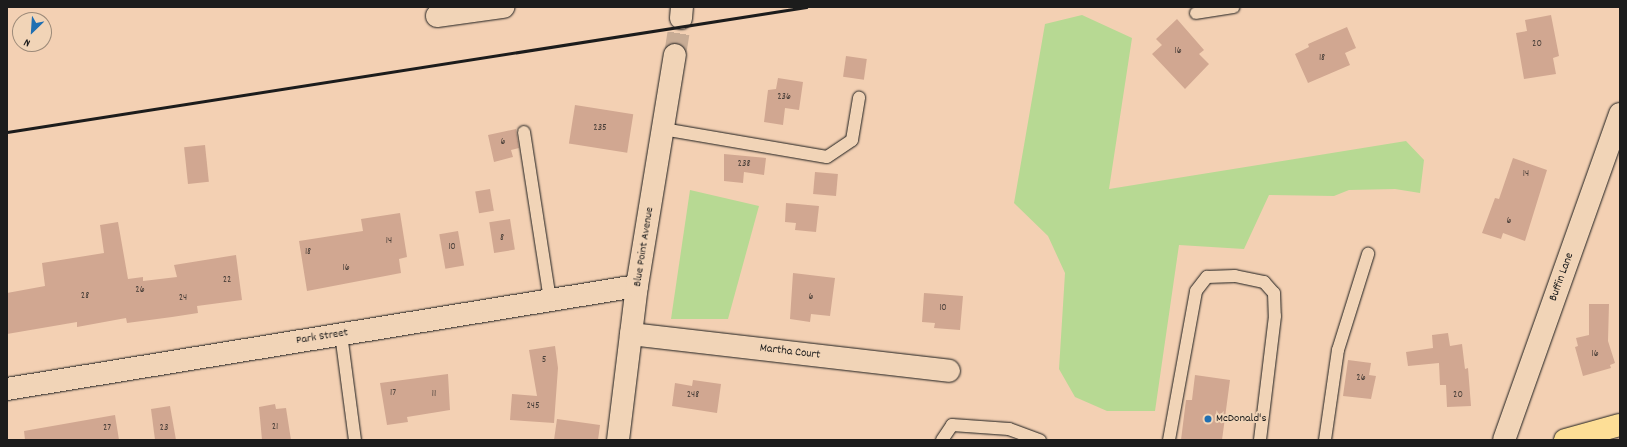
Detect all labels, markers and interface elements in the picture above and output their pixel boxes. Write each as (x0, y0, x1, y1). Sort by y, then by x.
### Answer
north arrow (12, 12, 52, 52)
text: N (22, 34, 33, 50)
house number: 20 (1532, 39, 1542, 51)
house number: 16 (1174, 46, 1182, 58)
house number: 18 (1319, 53, 1325, 65)
house number: 236 (777, 92, 791, 104)
house number: 235 (593, 123, 607, 135)
house number: 6 (501, 137, 505, 149)
house number: 238 (738, 159, 750, 171)
house number: 14 (1523, 169, 1529, 181)
street label: Blue Point Avenue (631, 206, 657, 288)
house number: 6 (1507, 216, 1511, 228)
house number: 8 (500, 233, 504, 245)
house number: 14 (386, 236, 392, 248)
house number: 10 (448, 242, 456, 254)
house number: 18 (305, 247, 311, 259)
street label: Buffin Lane (1547, 251, 1577, 303)
house number: 16 (342, 263, 350, 275)
house number: 22 (223, 275, 231, 287)
house number: 26 (135, 285, 145, 297)
house number: 28 (81, 291, 89, 303)
house number: 6 (809, 292, 813, 304)
house number: 24 (179, 293, 187, 305)
house number: 10 (939, 303, 947, 315)
street label: Park Street (295, 326, 349, 348)
street label: Martha Court (759, 341, 821, 363)
house number: 16 (1591, 349, 1599, 361)
house number: 5 (542, 355, 546, 367)
house number: 26 (1356, 373, 1366, 385)
house number: 17 (390, 388, 396, 400)
house number: 11 (432, 389, 436, 401)
house number: 248 (687, 390, 699, 402)
house number: 20 (1453, 390, 1463, 402)
house number: 245 (526, 401, 540, 413)
place label: McDonald's (1216, 412, 1266, 426)
marker: McDonald's (1203, 414, 1213, 424)
house number: 21 (272, 422, 278, 434)
house number: 27 (103, 423, 111, 435)
house number: 23 (160, 423, 168, 435)

